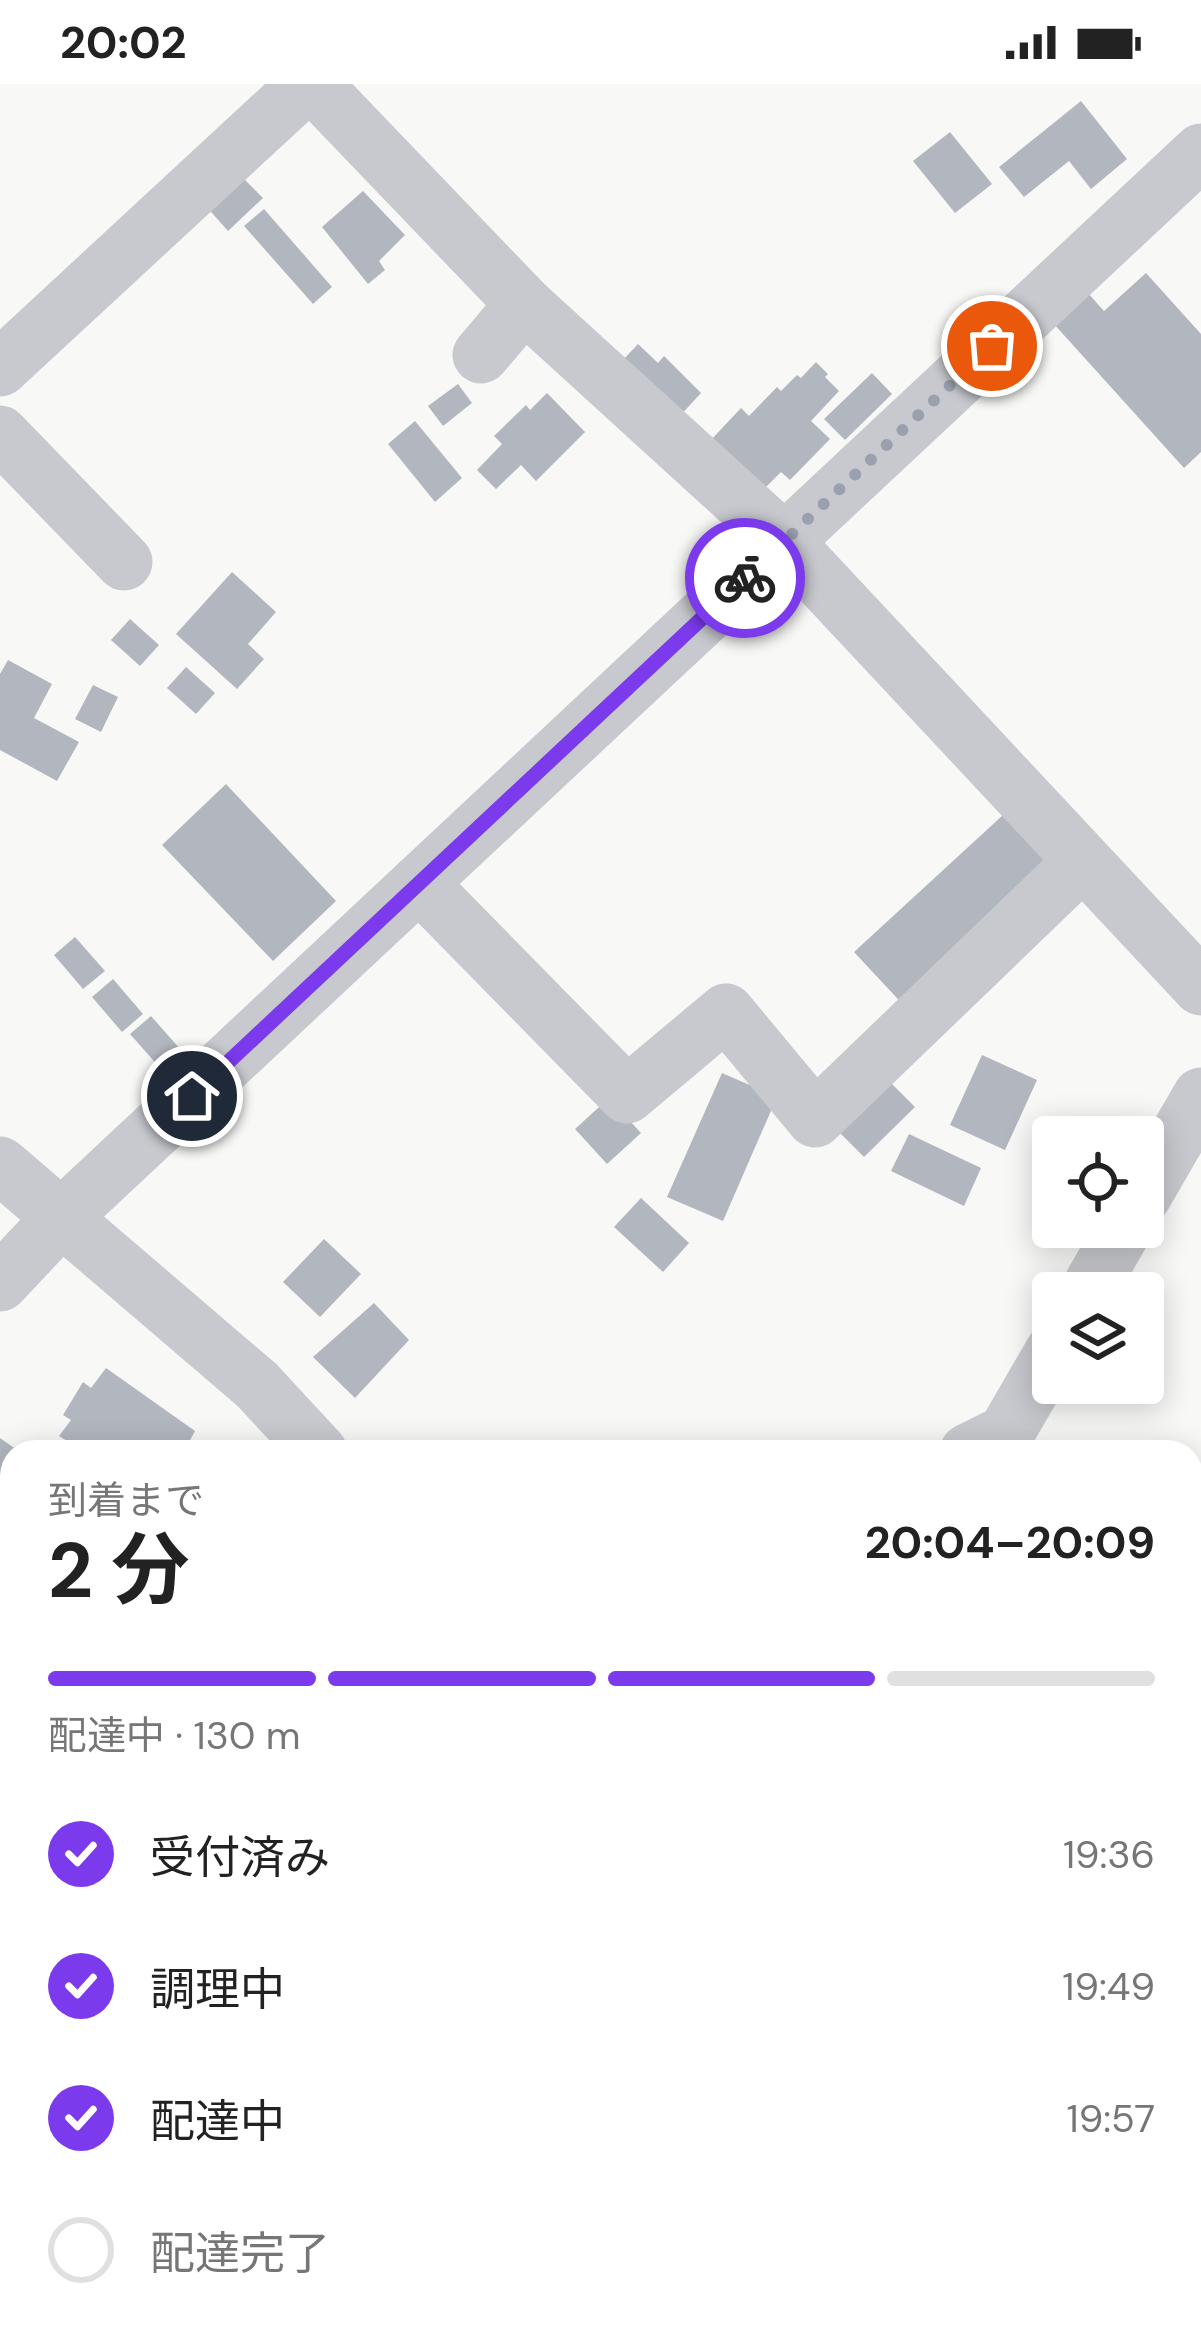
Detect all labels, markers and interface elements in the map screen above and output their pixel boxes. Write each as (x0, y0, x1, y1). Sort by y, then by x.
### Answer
text: 20:02 (60, 13, 186, 72)
pin (941, 295, 1043, 397)
icon: bag (959, 313, 1025, 379)
courier (685, 518, 805, 638)
icon: bike (712, 545, 778, 611)
pin (141, 1045, 243, 1147)
icon: home (159, 1063, 225, 1129)
map controls (1032, 1116, 1164, 1404)
button: locate (1032, 1116, 1164, 1248)
button: layers (1032, 1272, 1164, 1404)
text: 到着まで (48, 1475, 204, 1526)
text: 20:04–20:09 (865, 1513, 1155, 1572)
text: 2 分 (48, 1520, 189, 1621)
text: 配達中 · 130 m (48, 1710, 301, 1761)
icon: check (48, 1821, 114, 1887)
text: 受付済み (150, 1828, 330, 1887)
text: 19:36 (1063, 1829, 1155, 1880)
icon: check (48, 1953, 114, 2019)
text: 調理中 (150, 1960, 285, 2019)
text: 19:49 (1062, 1961, 1155, 2012)
icon: check (48, 2085, 114, 2151)
text: 配達中 (150, 2092, 285, 2151)
text: 19:57 (1067, 2093, 1155, 2144)
text: 配達完了 (150, 2224, 330, 2283)

